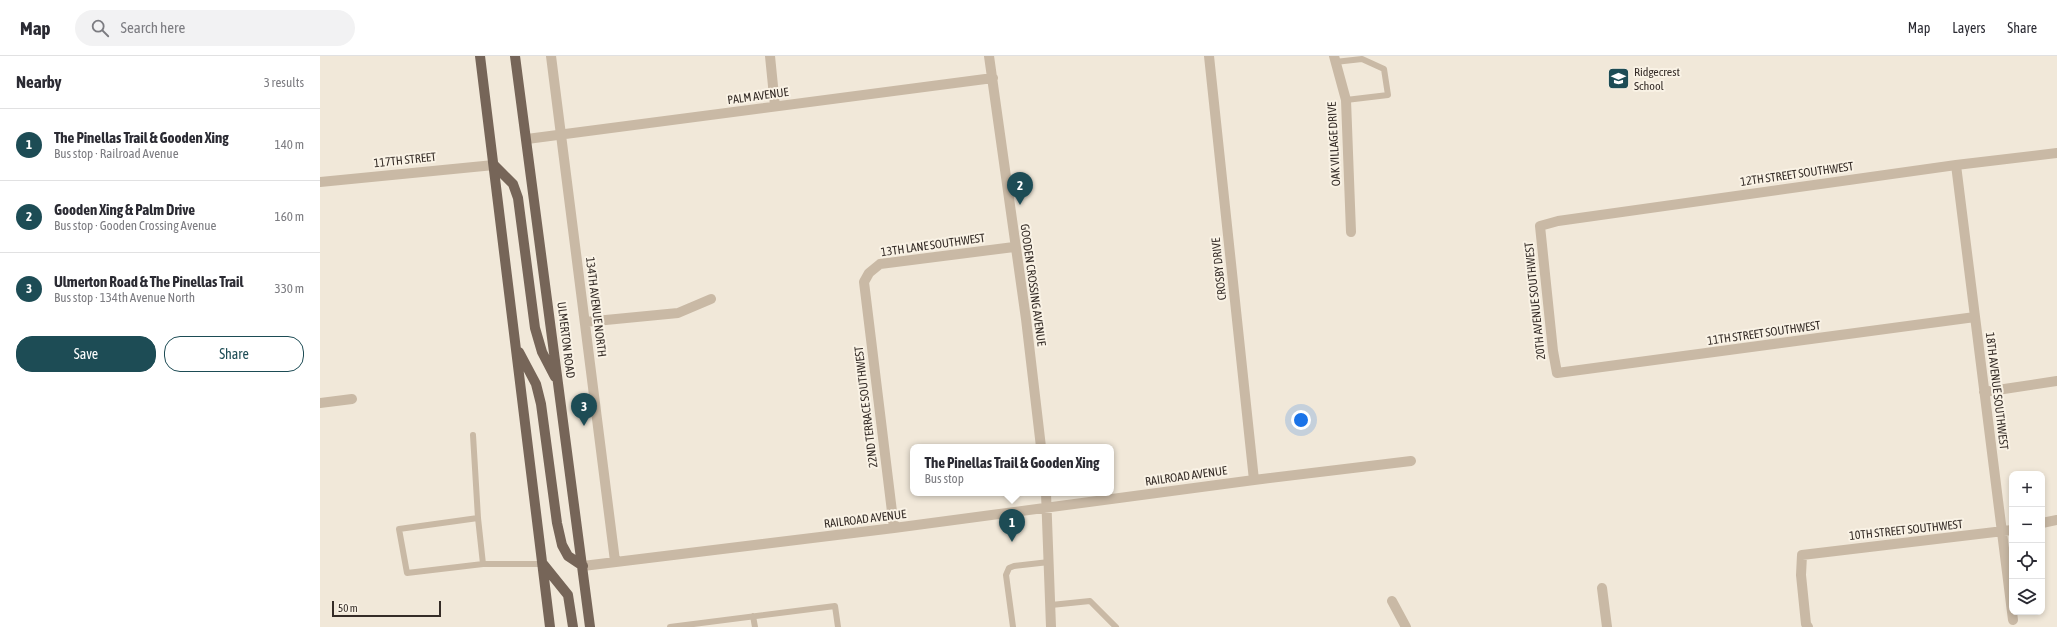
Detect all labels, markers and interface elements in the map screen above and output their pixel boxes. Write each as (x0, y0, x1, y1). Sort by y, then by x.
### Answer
search box (75, 10, 355, 46)
text: Map (20, 17, 51, 39)
icon: search (89, 17, 111, 39)
text: Search here (121, 19, 185, 36)
text: Map (1908, 20, 1930, 36)
text: Layers (1952, 20, 1985, 36)
text: Share (2007, 20, 2037, 36)
place label: Ridgecrest School (1634, 65, 1680, 93)
school or university icon: Ridgecrest School (1605, 66, 1631, 92)
text: Nearby (16, 72, 62, 92)
text: 3 results (264, 75, 304, 90)
street label: PALM AVENUE (727, 85, 789, 107)
street label: OAK VILLAGE DRIVE (1325, 101, 1343, 187)
text: The Pinellas Trail & Gooden Xing (54, 129, 229, 146)
text: 1 (26, 137, 32, 152)
text: 140 m (275, 137, 304, 152)
text: Bus stop · Railroad Avenue (54, 146, 179, 161)
street label: 117TH STREET (373, 150, 438, 170)
street label: 12TH STREET SOUTHWEST (1740, 159, 1855, 189)
pin: 2 (1007, 172, 1033, 205)
text: Gooden Xing & Palm Drive (54, 201, 195, 218)
text: 2 (26, 209, 32, 224)
text: 160 m (275, 209, 304, 224)
text: Bus stop · Gooden Crossing Avenue (54, 218, 217, 233)
street label: GOODEN CROSSING AVENUE (1017, 223, 1049, 347)
street label: 13TH LANE SOUTHWEST (880, 231, 987, 259)
street label: CROSBY DRIVE (1209, 237, 1229, 301)
street label: 20TH AVENUE SOUTHWEST (1522, 241, 1548, 361)
street label: 134TH AVENUE NORTH (583, 256, 609, 358)
text: Ulmerton Road & The Pinellas Trail (54, 273, 243, 290)
text: 3 (26, 281, 32, 296)
text: 330 m (275, 281, 304, 296)
text: Bus stop · 134th Avenue North (54, 290, 195, 305)
street label: ULMERTON ROAD (554, 301, 578, 379)
street label: 11TH STREET SOUTHWEST (1707, 318, 1822, 348)
street label: 18TH AVENUE SOUTHWEST (1983, 331, 2011, 451)
button: Save (16, 336, 156, 372)
button: Share (164, 336, 304, 372)
street label: 22ND TERRACE SOUTHWEST (851, 345, 880, 469)
pin: 3 (571, 393, 597, 426)
your location (1291, 410, 1311, 430)
popup (910, 444, 1114, 496)
text: The Pinellas Trail & Gooden Xing (925, 454, 1099, 471)
street label: RAILROAD AVENUE (1144, 463, 1228, 489)
text: Bus stop (925, 471, 964, 486)
map controls (2009, 471, 2045, 615)
button: + (2009, 471, 2045, 507)
street label: RAILROAD AVENUE (823, 507, 907, 531)
button: − (2009, 507, 2045, 543)
pin: 1 (999, 509, 1025, 542)
street label: 10TH STREET SOUTHWEST (1849, 517, 1964, 543)
button: locate (2009, 543, 2045, 579)
button: layers (2009, 579, 2045, 615)
scale bar (332, 599, 441, 618)
text: 50 m (338, 602, 358, 614)

